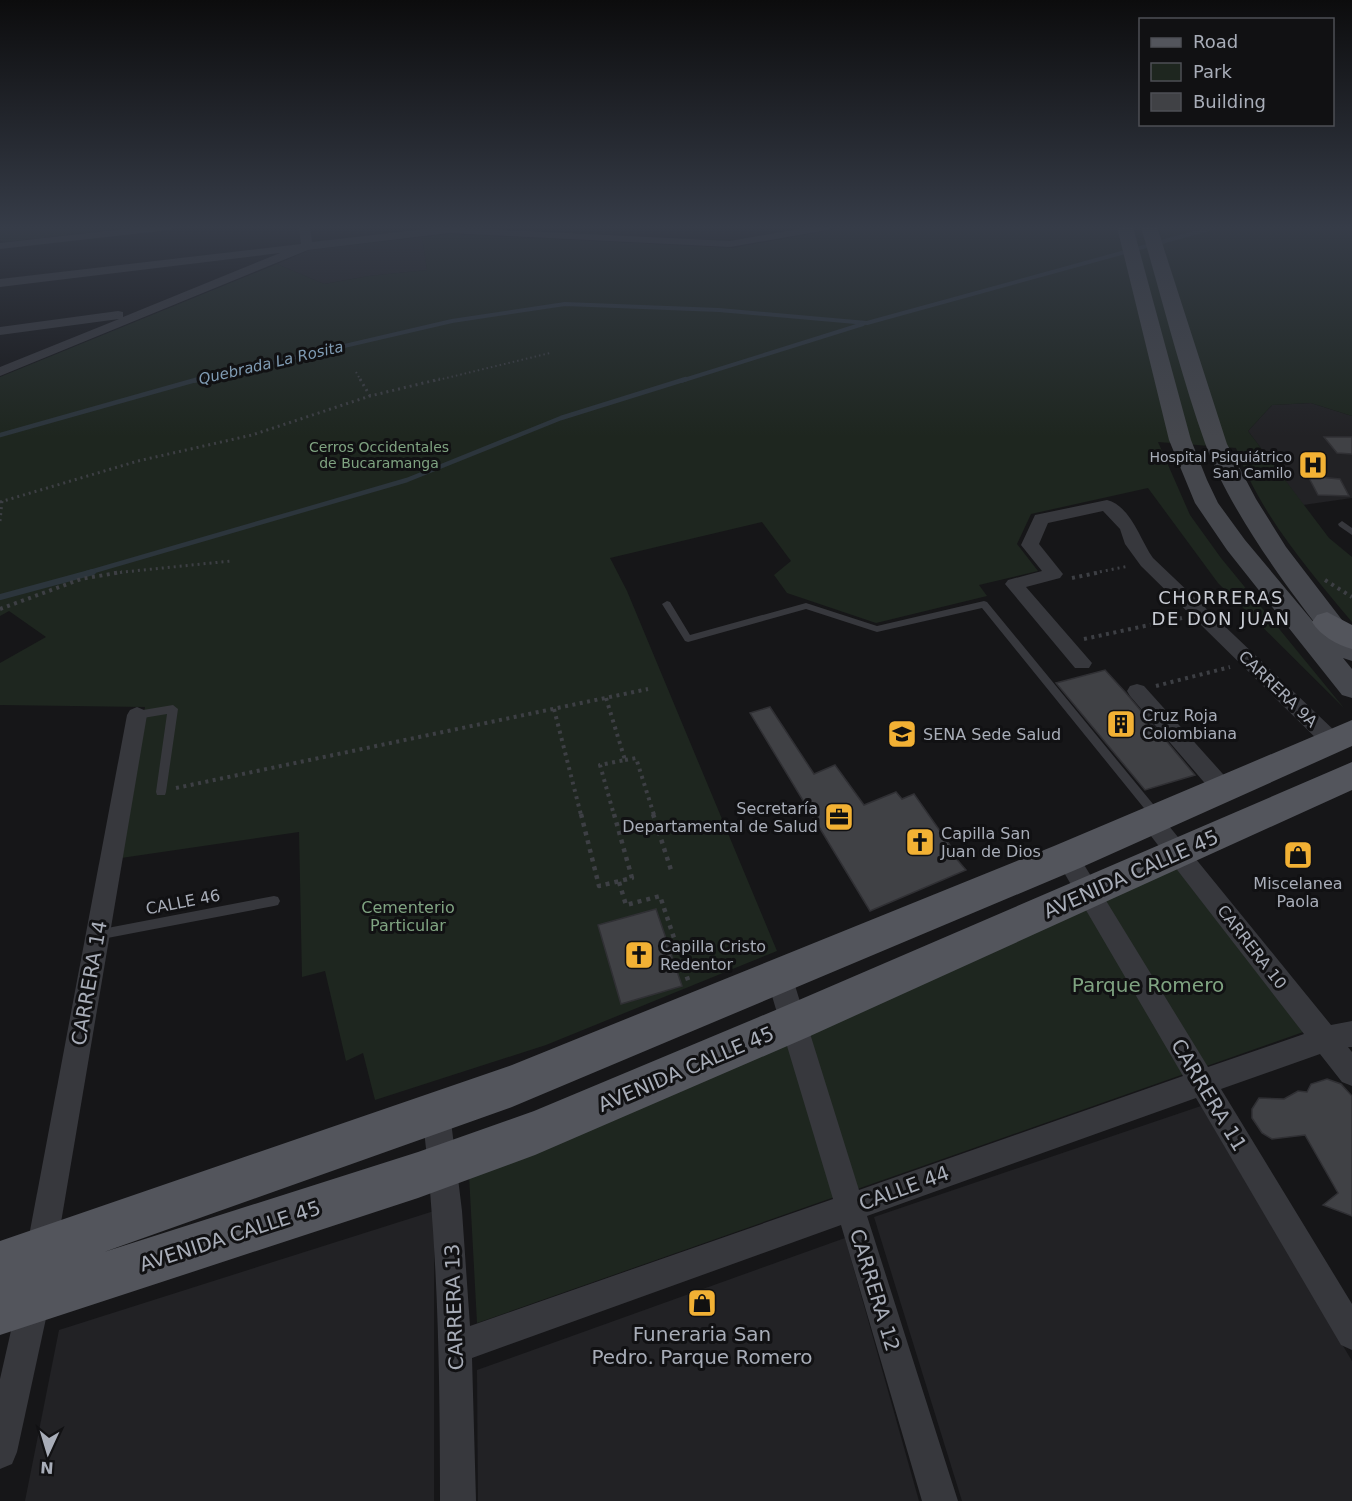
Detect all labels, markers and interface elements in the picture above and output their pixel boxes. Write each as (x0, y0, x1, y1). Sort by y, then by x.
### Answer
legend (1139, 18, 1334, 126)
text: Road (1193, 31, 1238, 52)
text: Park (1193, 61, 1232, 82)
text: Building (1193, 91, 1266, 112)
water label: Quebrada La Rosita (197, 338, 345, 388)
park label: Cerros Occidentales de Bucaramanga (309, 439, 449, 471)
place label: Hospital Psiquiátrico San Camilo (1149, 449, 1292, 481)
hospital icon: Hospital Psiquiátrico San Camilo (1297, 449, 1329, 481)
district label: CHORRERAS DE DON JUAN (1152, 587, 1290, 629)
street label: CARRERA 9A (1235, 647, 1321, 731)
place label: Cruz Roja Colombiana (1142, 706, 1237, 743)
building icon: Cruz Roja Colombiana (1105, 708, 1137, 740)
school or university icon: SENA Sede Salud (886, 718, 918, 750)
place label: SENA Sede Salud (923, 725, 1061, 744)
place label: Secretaría Departamental de Salud (622, 799, 818, 836)
office icon: Secretaría Departamental de Salud (823, 801, 855, 833)
place label: Capilla San Juan de Dios (940, 824, 1041, 861)
street label: AVENIDA CALLE 45 (1040, 825, 1222, 923)
church icon: Capilla San Juan de Dios (904, 826, 936, 858)
shop icon: Miscelanea Paola (1282, 839, 1314, 871)
place label: Miscelanea Paola (1253, 874, 1343, 911)
street label: CALLE 46 (144, 885, 222, 919)
park label: Cementerio Particular (361, 898, 455, 935)
street label: CARRERA 10 (1213, 901, 1291, 993)
street label: CARRERA 14 (66, 919, 112, 1047)
place label: Capilla Cristo Redentor (660, 937, 766, 974)
church icon: Capilla Cristo Redentor (623, 939, 655, 971)
park label: Parque Romero (1072, 973, 1224, 997)
street label: AVENIDA CALLE 45 (594, 1021, 778, 1117)
street label: CARRERA 11 (1166, 1035, 1252, 1155)
street label: CALLE 44 (856, 1161, 952, 1215)
street label: AVENIDA CALLE 45 (136, 1195, 324, 1277)
street label: CARRERA 12 (845, 1226, 905, 1354)
street label: CARRERA 13 (440, 1243, 468, 1371)
shop icon: Funeraria San Pedro. Parque Romero (686, 1287, 718, 1319)
place label: Funeraria San Pedro. Parque Romero (591, 1322, 813, 1369)
north arrow (18, 1423, 78, 1483)
text: N (40, 1458, 54, 1477)

